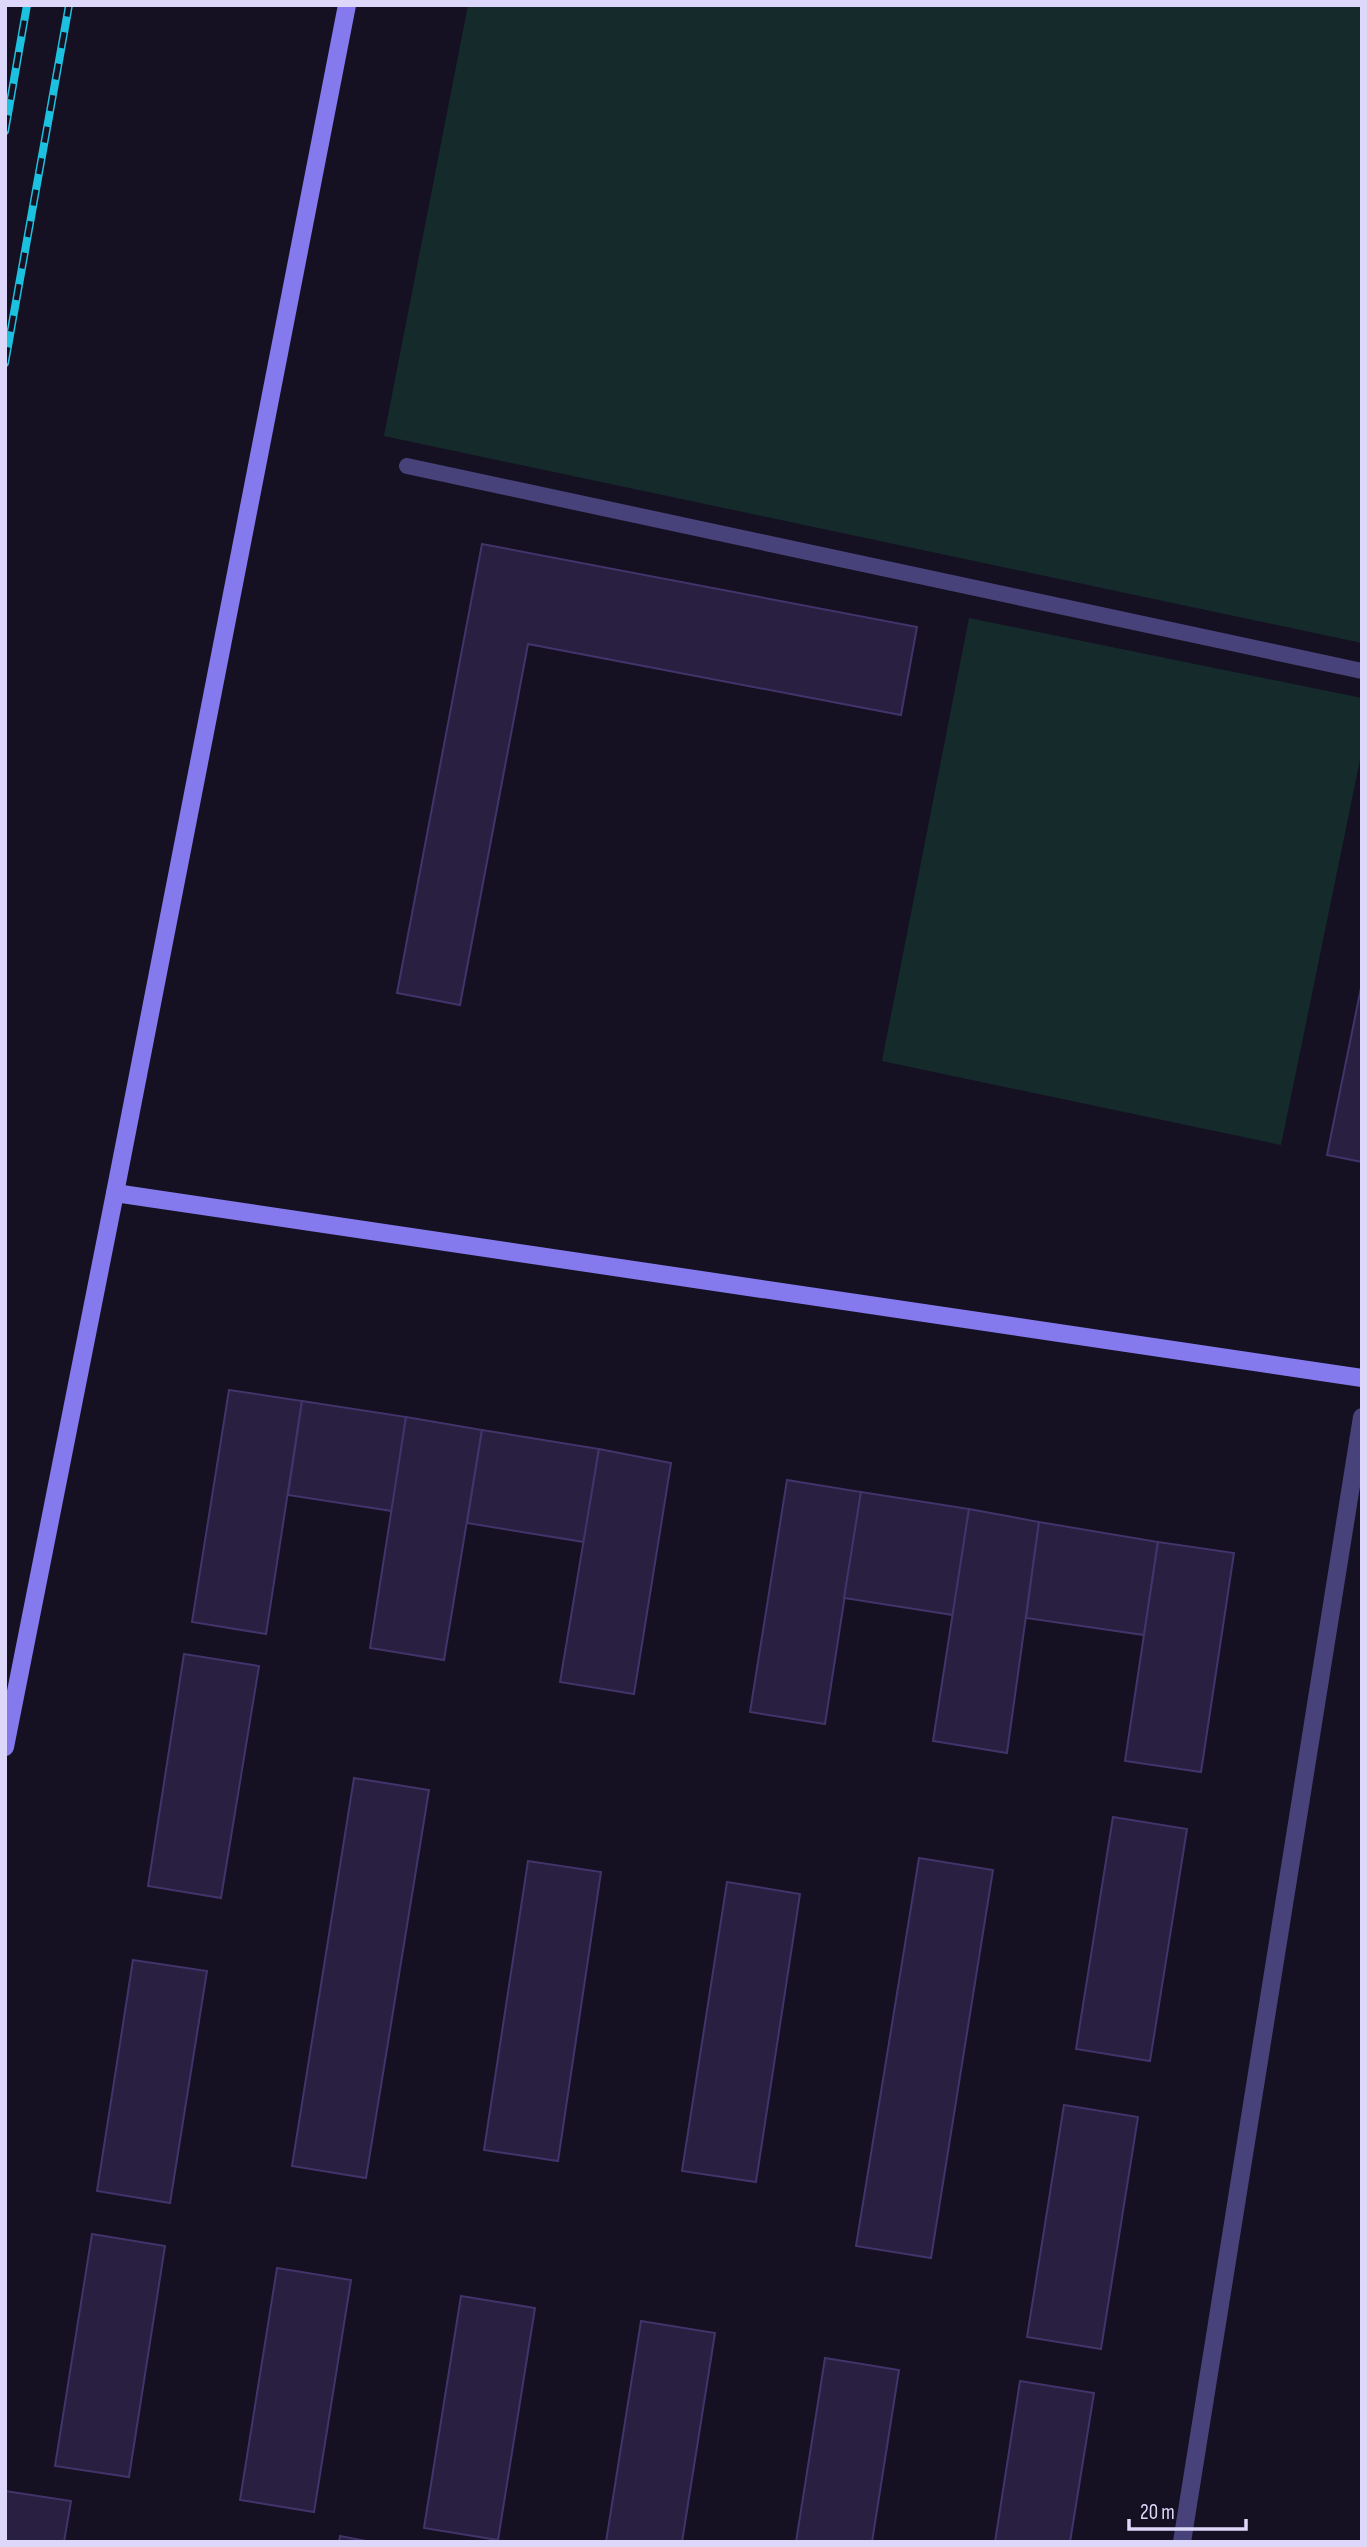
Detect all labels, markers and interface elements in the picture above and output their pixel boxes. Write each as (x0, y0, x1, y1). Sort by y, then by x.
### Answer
scale bar (1129, 2488, 1246, 2532)
text: 20 m (1140, 2500, 1175, 2525)

